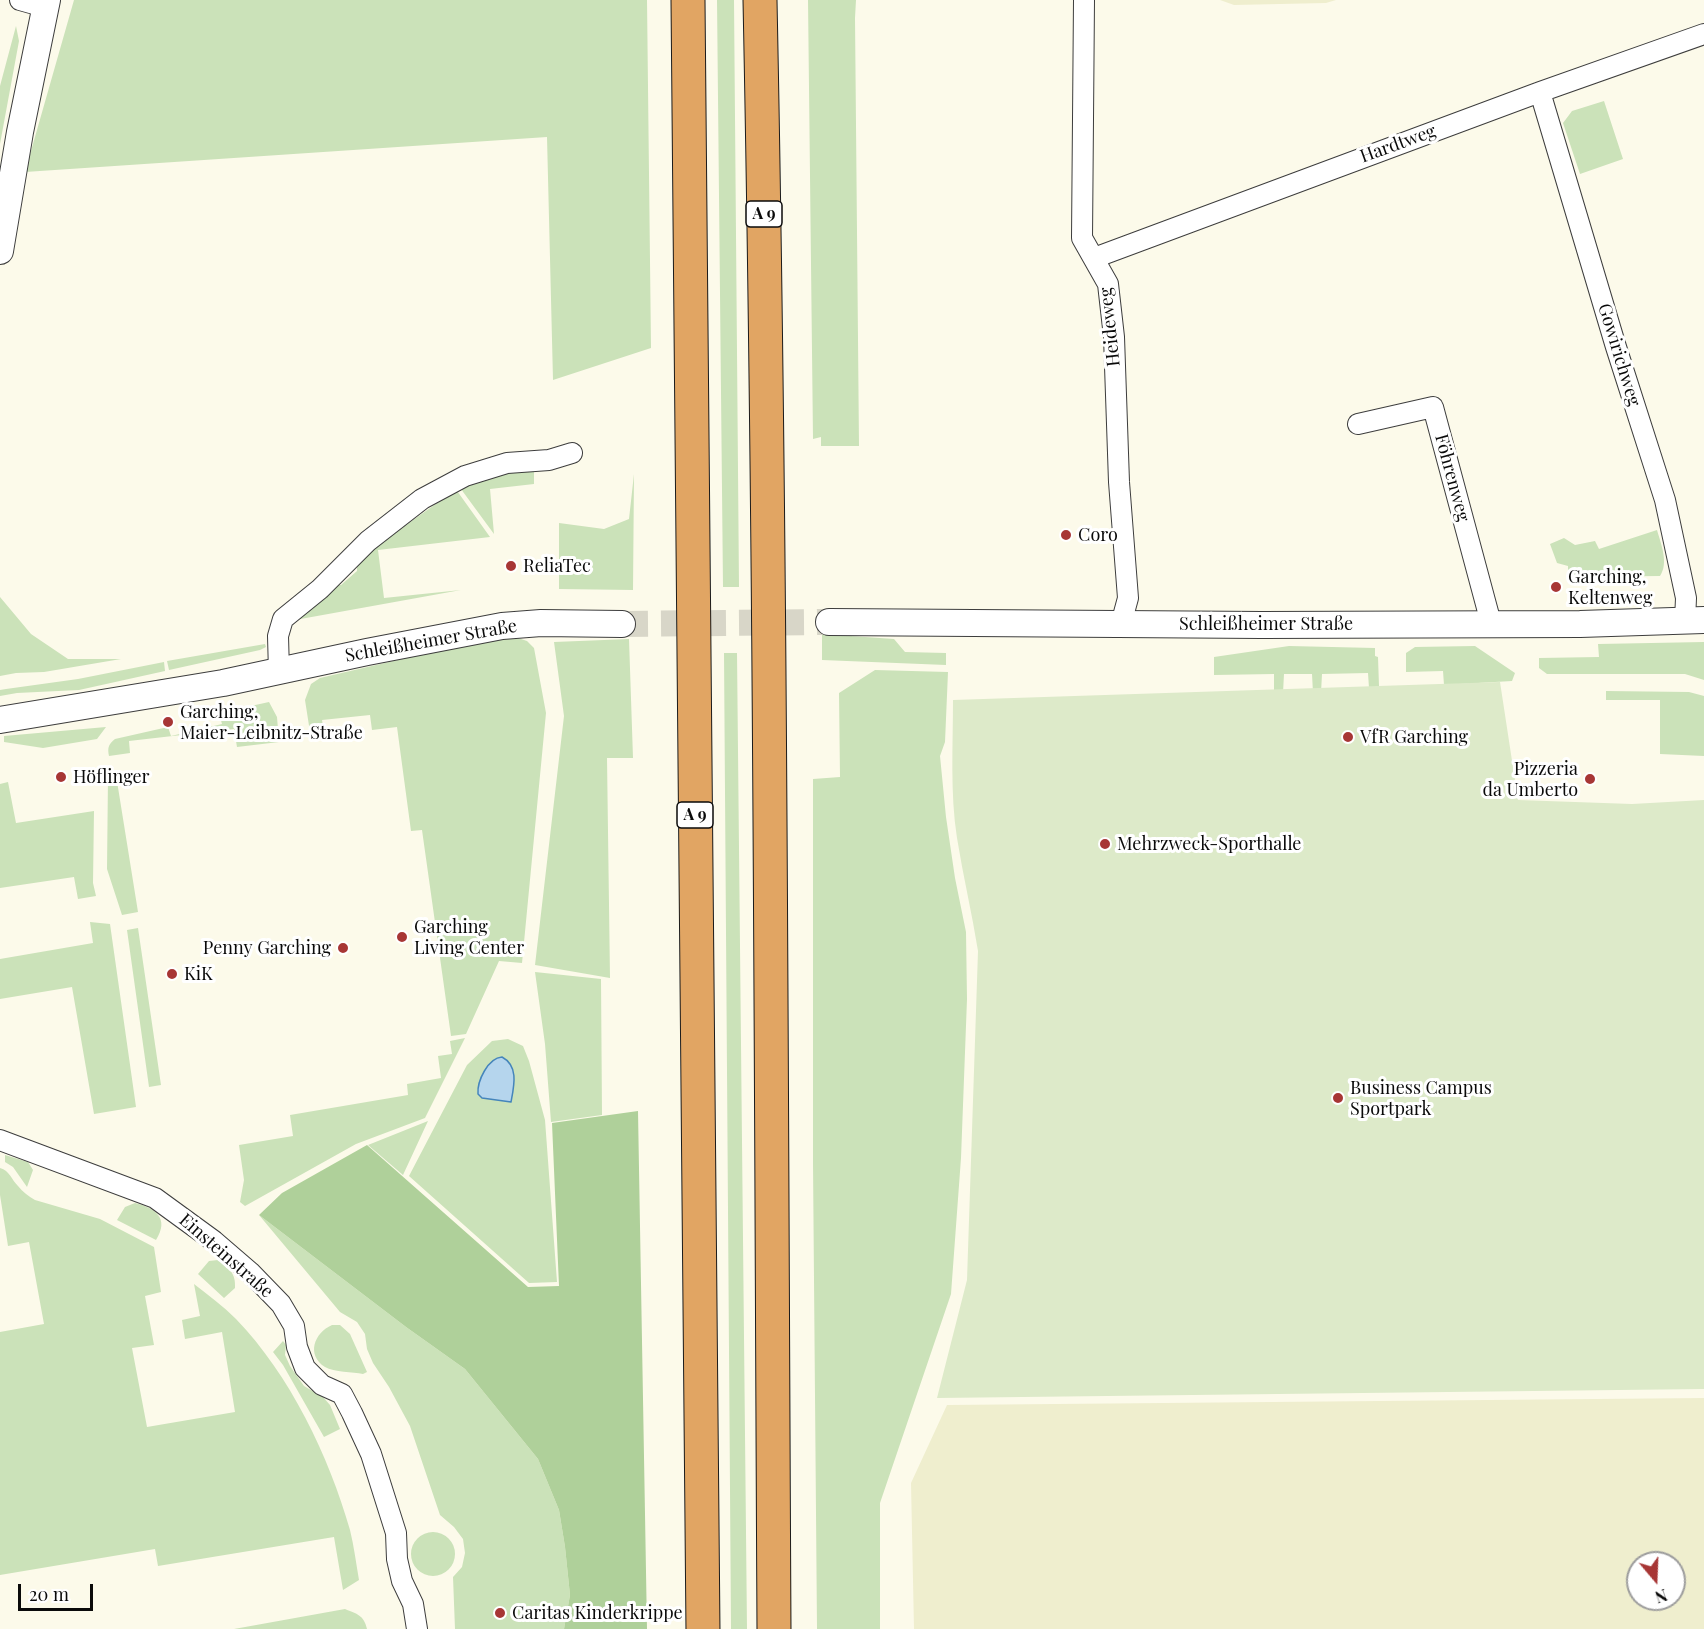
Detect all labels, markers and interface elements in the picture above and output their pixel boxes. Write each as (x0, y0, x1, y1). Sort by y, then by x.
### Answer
street label: Hardtweg (1357, 120, 1439, 168)
road number: A 9 (746, 201, 782, 227)
street label: Heideweg (1095, 286, 1125, 368)
street label: Gowirichweg (1593, 301, 1645, 409)
street label: Föhrenweg (1430, 432, 1474, 524)
place label: Coro (1078, 524, 1118, 546)
marker: Coro (1059, 528, 1073, 542)
place label: ReliaTec (523, 555, 591, 577)
marker: ReliaTec (504, 559, 518, 573)
place label: Garching, Keltenweg (1568, 566, 1652, 608)
marker: Garching, Keltenweg (1549, 580, 1563, 594)
street label: Schleißheimer Straße (1179, 613, 1353, 635)
street label: Schleißheimer Straße (343, 615, 519, 667)
place label: Garching, Maier-Leibnitz-Straße (180, 701, 363, 744)
marker: Garching, Maier-Leibnitz-Straße (161, 715, 175, 729)
place label: VfR Garching (1360, 726, 1468, 748)
marker: VfR Garching (1341, 730, 1355, 744)
place label: Pizzeria da Umberto (1483, 758, 1578, 800)
place label: Höflinger (73, 766, 150, 788)
marker: Höflinger (54, 770, 68, 784)
marker: Pizzeria da Umberto (1583, 772, 1597, 786)
road number: A 9 (677, 802, 713, 828)
place label: Mehrzweck-Sporthalle (1117, 833, 1301, 855)
marker: Mehrzweck-Sporthalle (1098, 837, 1112, 851)
place label: Garching Living Center (414, 916, 524, 958)
marker: Garching Living Center (395, 930, 409, 944)
place label: Penny Garching (203, 937, 331, 959)
marker: Penny Garching (336, 941, 350, 955)
place label: KiK (184, 963, 213, 985)
marker: KiK (165, 967, 179, 981)
place label: Business Campus Sportpark (1350, 1077, 1492, 1120)
marker: Business Campus Sportpark (1331, 1091, 1345, 1105)
street label: Einsteinstraße (175, 1209, 277, 1303)
north arrow (1626, 1551, 1686, 1611)
scale bar (21, 1572, 96, 1610)
text: 20 m (29, 1582, 69, 1606)
text: N (1652, 1585, 1670, 1608)
place label: Caritas Kinderkrippe (512, 1602, 683, 1624)
marker: Caritas Kinderkrippe (493, 1606, 507, 1620)

